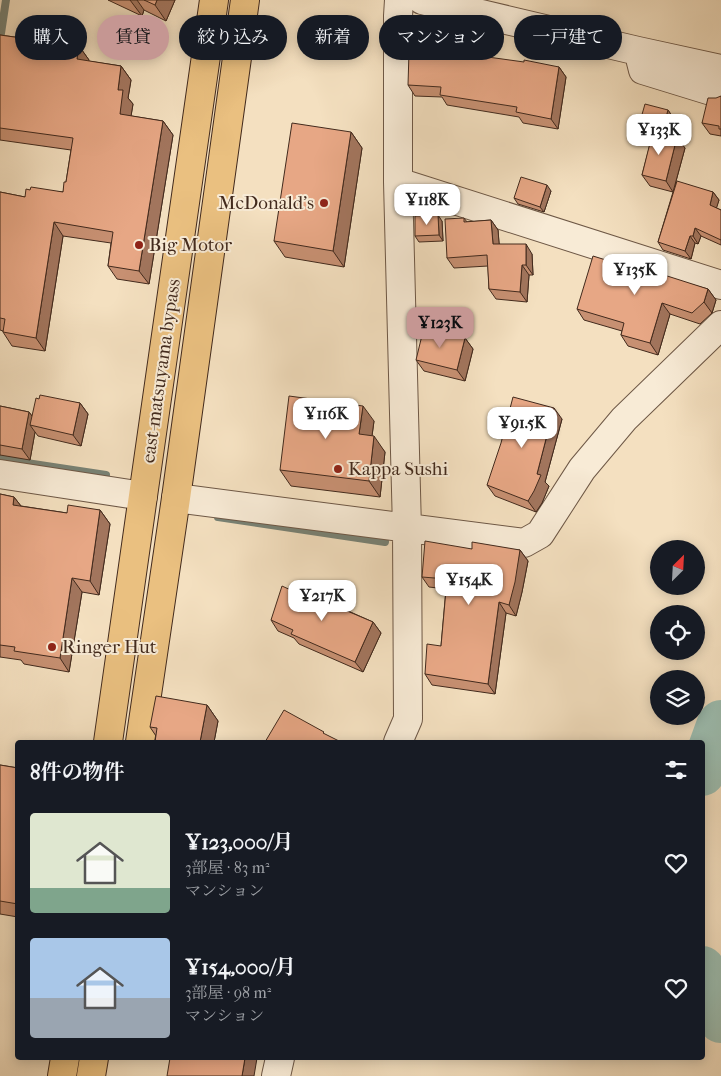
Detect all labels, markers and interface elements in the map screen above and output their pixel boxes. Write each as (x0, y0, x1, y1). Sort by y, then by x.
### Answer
chip: 購入 (15, 15, 87, 60)
chip: 賃貸 (97, 15, 169, 60)
chip: 絞り込み (179, 15, 287, 60)
chip: 新着 (297, 15, 369, 60)
chip: マンション (379, 15, 504, 60)
chip: 一戸建て (514, 15, 622, 60)
pin: ¥133K (624, 114, 694, 156)
text: ¥133K (638, 120, 680, 139)
pin: ¥118K (392, 184, 462, 226)
text: ¥118K (405, 190, 449, 209)
place label: McDonald's (218, 192, 314, 214)
marker: McDonald's (318, 197, 330, 209)
place label: Big Motor (149, 234, 233, 256)
marker: Big Motor (133, 239, 145, 251)
pin: ¥135K (600, 254, 670, 296)
text: ¥135K (613, 260, 657, 279)
street label: east-matsuyama bypass (137, 277, 185, 465)
pin: ¥123K (405, 306, 475, 349)
text: ¥123K (418, 313, 462, 332)
pin: ¥116K (291, 398, 361, 440)
text: ¥116K (304, 404, 348, 423)
pin: ¥91.5K (481, 406, 563, 449)
text: ¥91.5K (498, 413, 546, 432)
place label: Kappa Sushi (348, 458, 448, 480)
marker: Kappa Sushi (332, 463, 344, 475)
north arrow (650, 540, 705, 595)
map controls (650, 540, 705, 725)
pin: ¥154K (434, 564, 504, 606)
text: ¥154K (446, 570, 492, 589)
pin: ¥217K (287, 580, 357, 622)
text: ¥217K (299, 586, 345, 605)
button: locate (650, 605, 705, 660)
place label: Ringer Hut (62, 636, 157, 658)
marker: Ringer Hut (46, 641, 58, 653)
button: layers (650, 670, 705, 725)
icon: filters (662, 756, 690, 784)
text: 8件の物件 (30, 760, 125, 784)
text: ¥123,000/月 (185, 830, 293, 854)
icon: home (70, 833, 130, 893)
icon: heart (662, 849, 690, 877)
text: 3部屋 · 83 m² (185, 858, 270, 877)
text: マンション (185, 881, 264, 900)
text: ¥154,000/月 (185, 955, 296, 979)
icon: home (70, 958, 130, 1018)
icon: heart (662, 974, 690, 1002)
text: 3部屋 · 98 m² (185, 983, 271, 1002)
text: マンション (185, 1006, 264, 1025)

